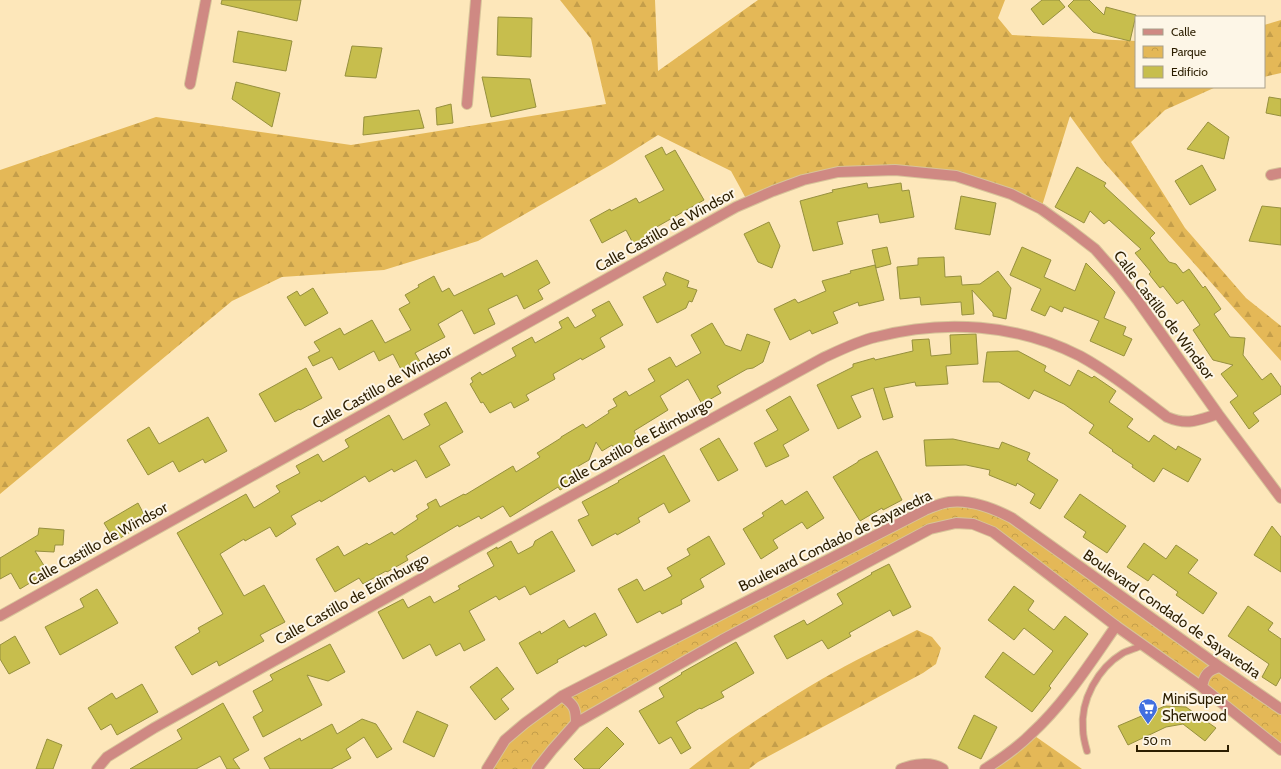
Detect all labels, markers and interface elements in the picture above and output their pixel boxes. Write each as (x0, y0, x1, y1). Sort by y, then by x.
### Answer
legend (1135, 16, 1265, 88)
text: Calle (1171, 24, 1196, 39)
text: Parque (1171, 44, 1206, 59)
text: Edificio (1171, 64, 1208, 79)
street label: Calle Castillo de Windsor (592, 184, 738, 276)
street label: Calle Castillo de Windsor (1110, 247, 1218, 383)
street label: Calle Castillo de Windsor (309, 341, 455, 433)
street label: Calle Castillo de Edimburgo (556, 393, 716, 493)
street label: Boulevard Condado de Sayavedra (736, 486, 935, 596)
street label: Calle Castillo de Windsor (25, 498, 171, 590)
street label: Boulevard Condado de Sayavedra (1080, 546, 1265, 683)
street label: Calle Castillo de Edimburgo (272, 549, 432, 649)
place label: MiniSuper Sherwood (1162, 690, 1227, 725)
supermarket icon: MiniSuper Sherwood (1137, 697, 1159, 725)
scale bar (1137, 727, 1228, 753)
text: 50 m (1143, 733, 1171, 748)

